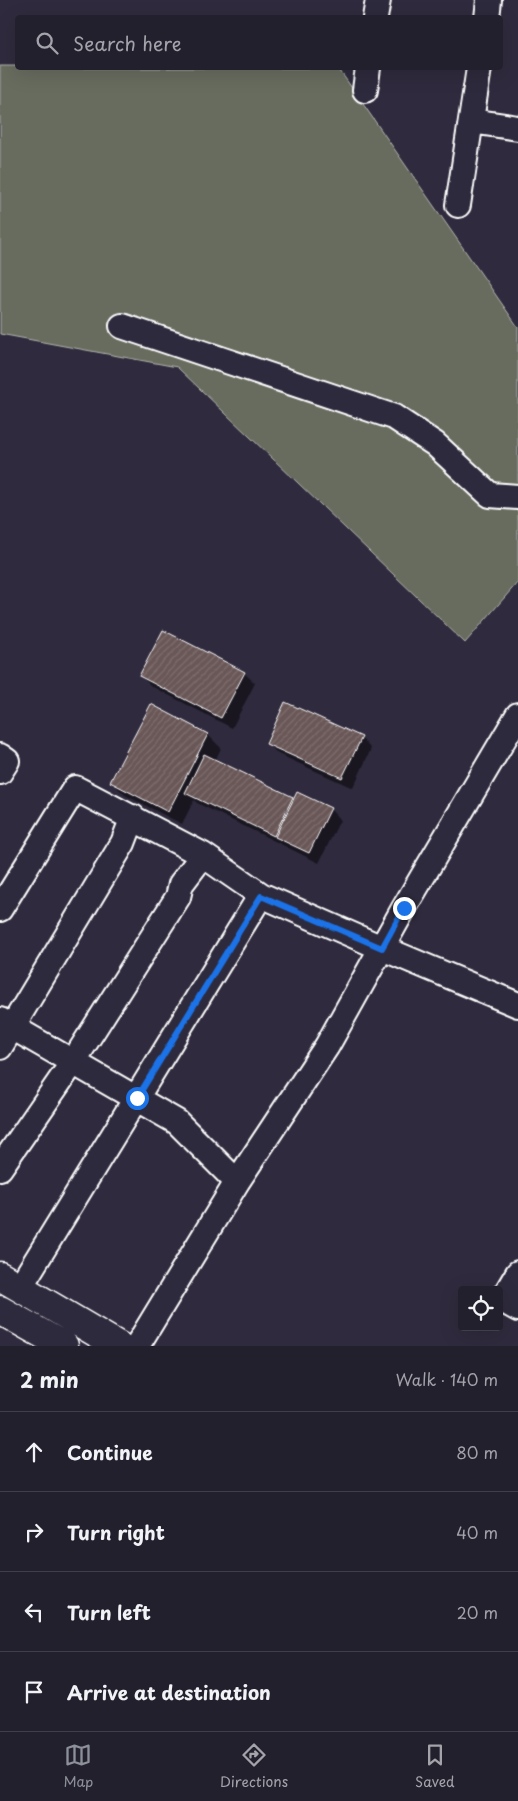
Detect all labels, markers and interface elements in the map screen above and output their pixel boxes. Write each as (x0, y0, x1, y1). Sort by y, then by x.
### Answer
search box (15, 15, 503, 70)
icon: search (33, 29, 61, 57)
text: Search here (73, 29, 182, 57)
route end (393, 897, 416, 920)
route start (126, 1087, 149, 1110)
map controls (458, 1286, 503, 1331)
button: locate (458, 1286, 503, 1331)
text: 2 min (20, 1363, 79, 1395)
text: Walk · 140 m (396, 1367, 498, 1391)
icon: ahead (20, 1438, 48, 1466)
text: Continue (67, 1438, 153, 1466)
text: 80 m (456, 1440, 498, 1464)
icon: right (20, 1518, 48, 1546)
text: Turn right (67, 1518, 165, 1546)
text: 40 m (456, 1520, 498, 1544)
icon: left (20, 1598, 48, 1626)
text: Turn left (67, 1598, 151, 1626)
text: 20 m (457, 1600, 498, 1624)
icon: arrive (20, 1678, 48, 1706)
text: Arrive at destination (67, 1678, 271, 1706)
tab: Map (63, 1741, 93, 1792)
tab: Directions (220, 1741, 288, 1792)
tab: Saved (415, 1741, 455, 1792)

